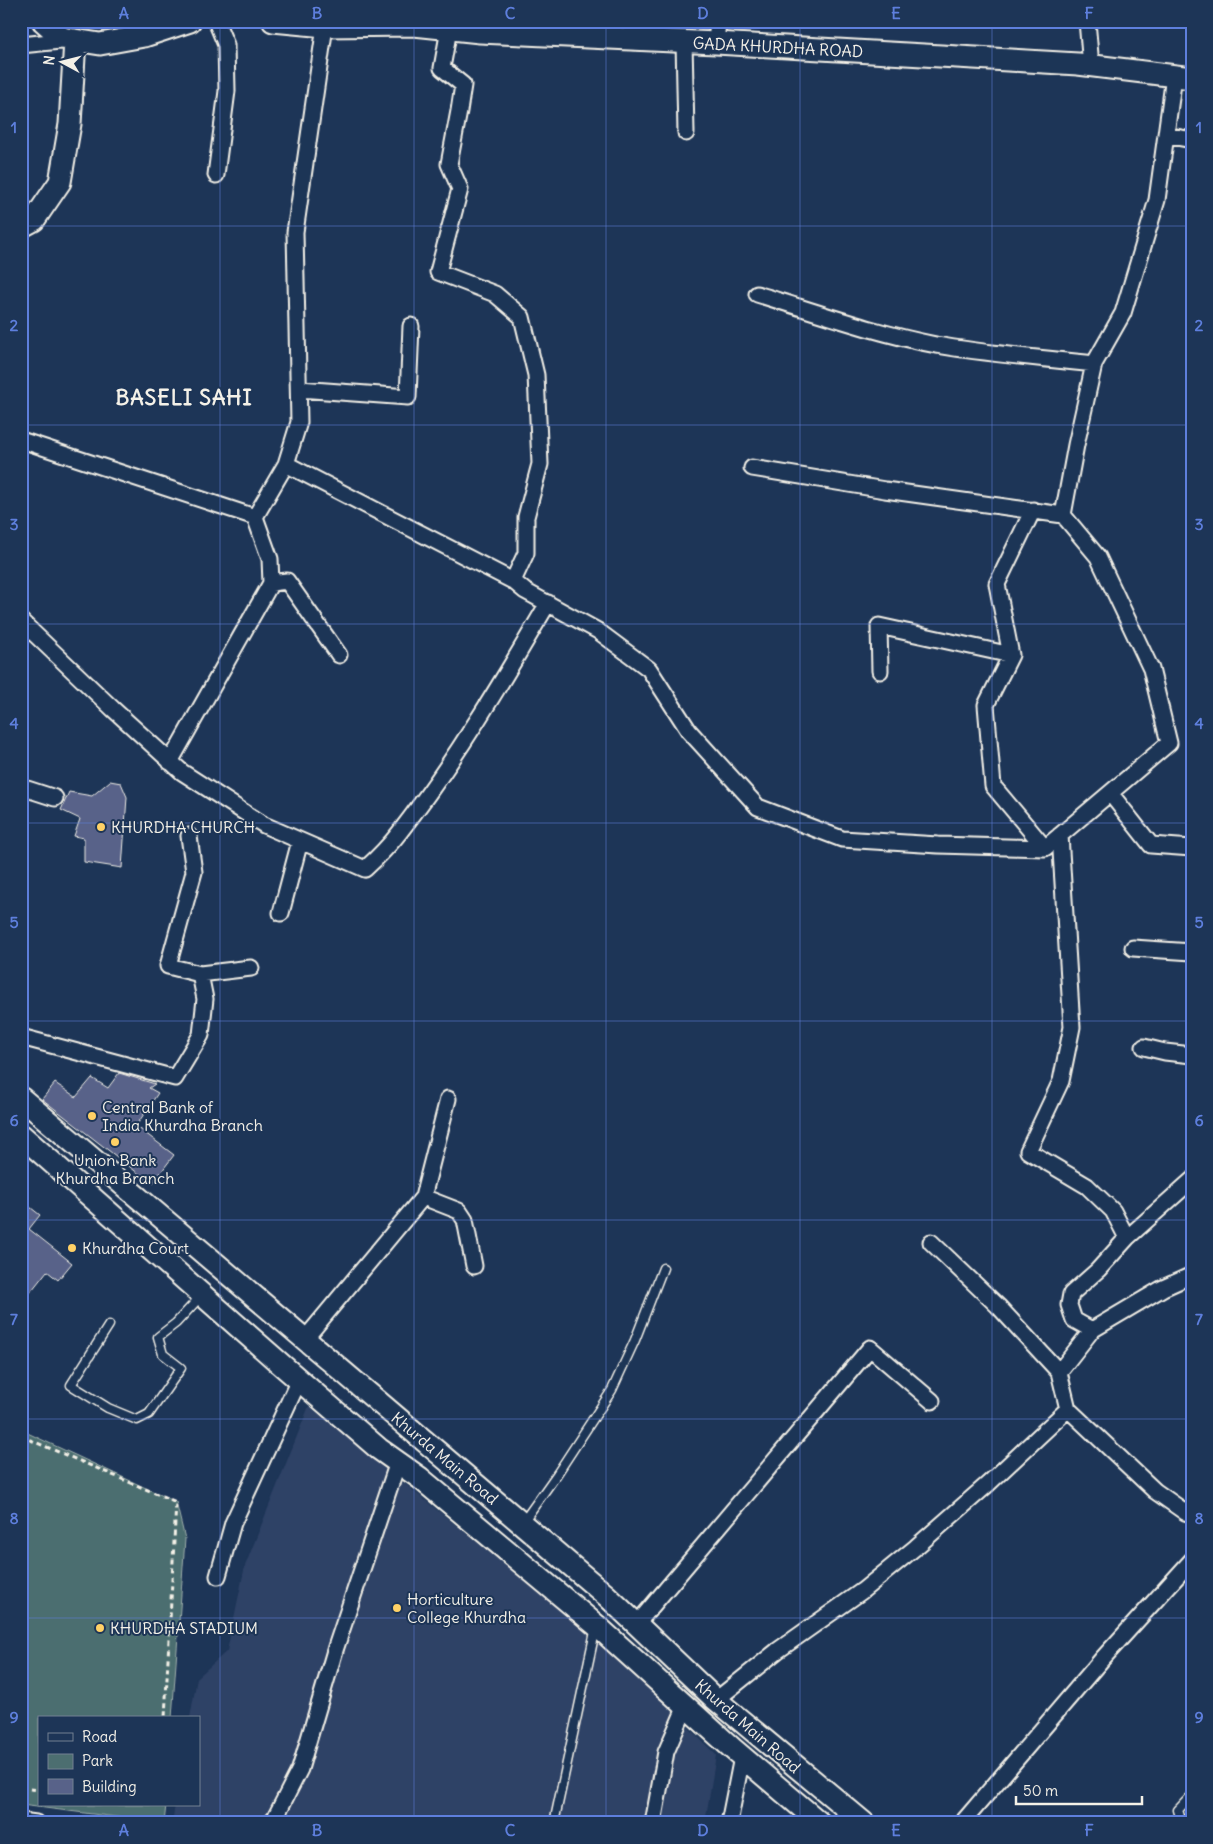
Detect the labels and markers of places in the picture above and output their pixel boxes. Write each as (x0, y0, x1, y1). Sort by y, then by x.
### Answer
place label: KHURDHA CHURCH (111, 817, 255, 837)
marker: KHURDHA CHURCH (95, 821, 107, 833)
place label: Central Bank of India Khurdha Branch (102, 1097, 263, 1135)
marker: Central Bank of India Khurdha Branch (86, 1110, 98, 1122)
marker: Union Bank Khurdha Branch (109, 1136, 121, 1148)
place label: Union Bank Khurdha Branch (56, 1150, 174, 1188)
place label: Khurdha Court (82, 1238, 190, 1258)
marker: Khurdha Court (66, 1242, 78, 1254)
place label: Horticulture College Khurdha (407, 1589, 526, 1627)
marker: Horticulture College Khurdha (391, 1602, 403, 1614)
place label: KHURDHA STADIUM (110, 1618, 258, 1638)
marker: KHURDHA STADIUM (94, 1622, 106, 1634)

